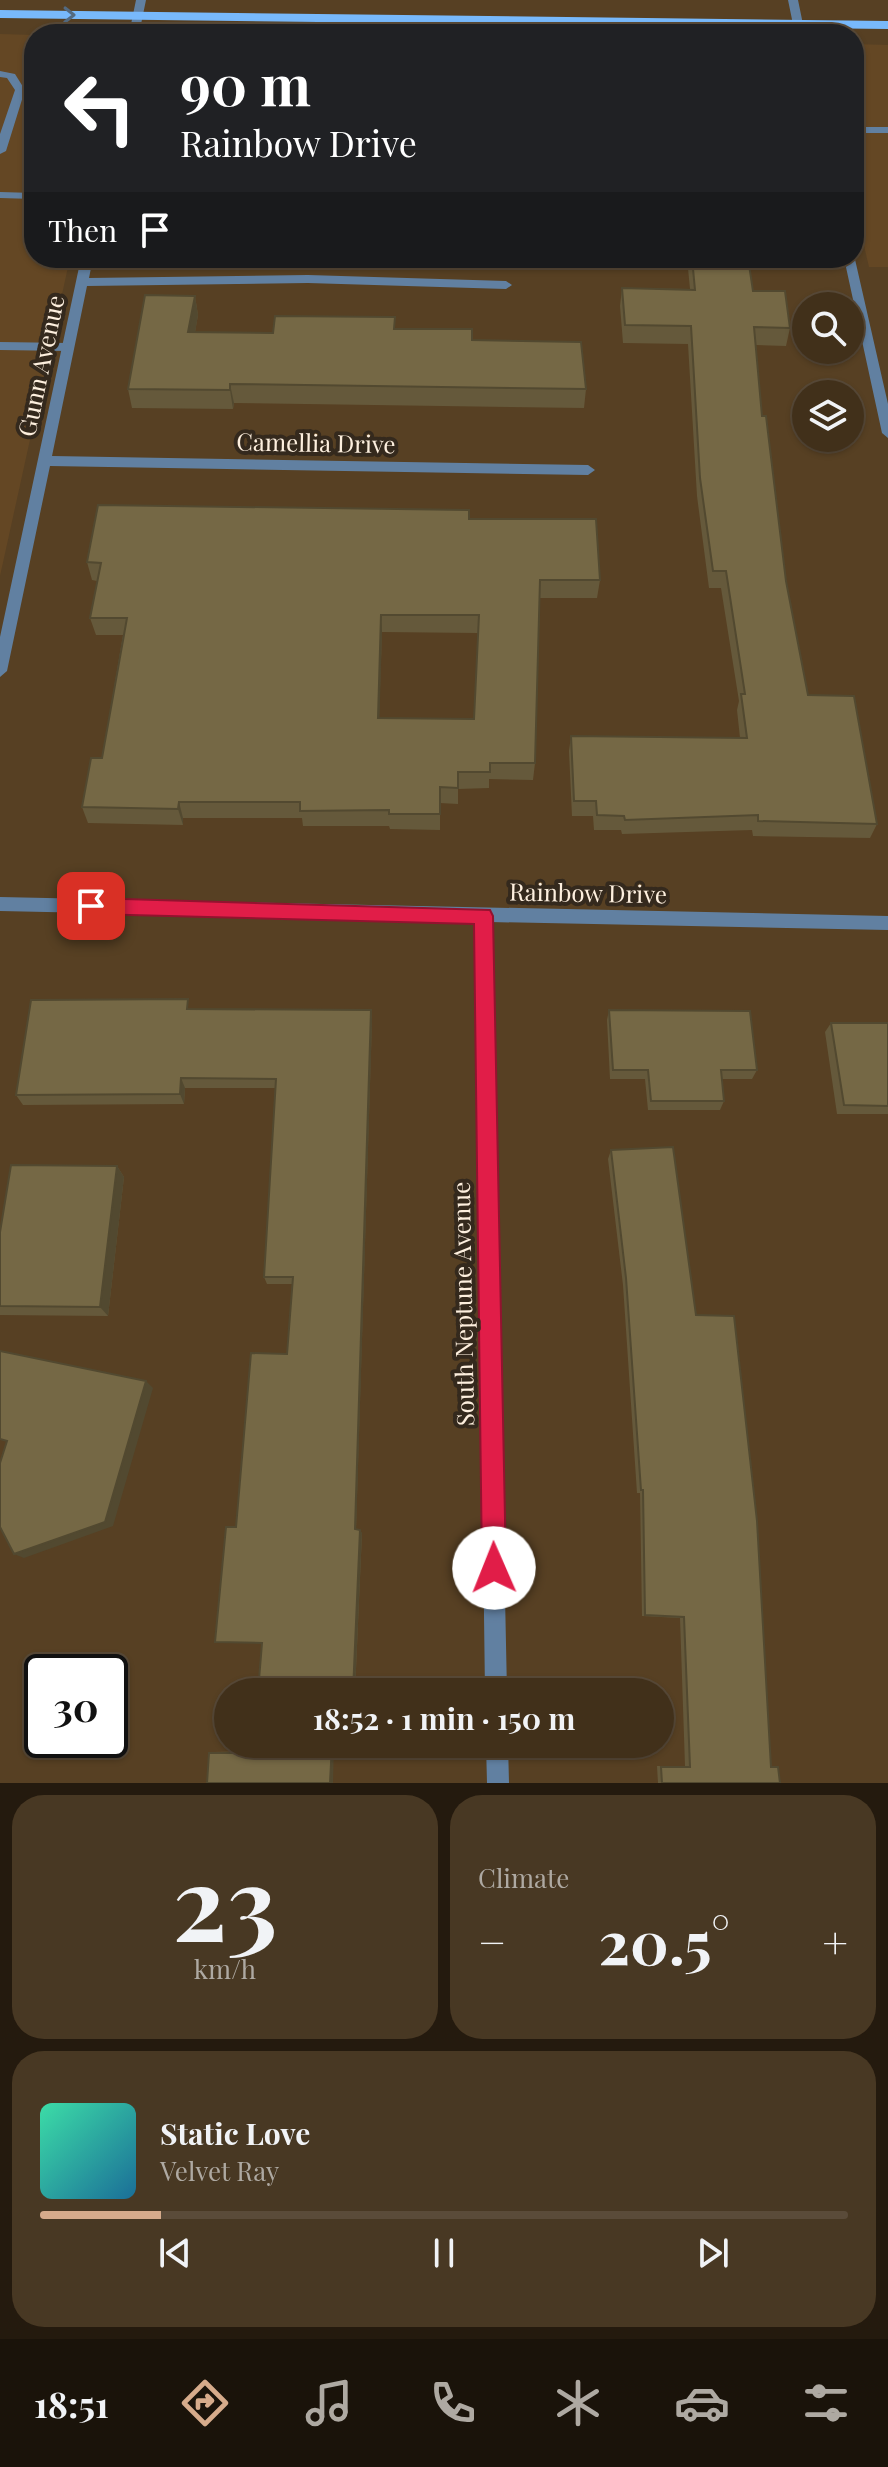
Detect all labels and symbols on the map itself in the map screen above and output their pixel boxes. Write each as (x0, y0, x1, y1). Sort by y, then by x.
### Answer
one-way arrow (63, 6, 76, 23)
street label: Gunn Avenue (9, 292, 71, 439)
street label: Camellia Drive (236, 425, 396, 459)
pin (57, 872, 125, 940)
street label: Rainbow Drive (509, 875, 667, 909)
street label: South Neptune Avenue (444, 1182, 480, 1427)
position arrow (452, 1526, 536, 1610)
speed limit sign: 30 (24, 1654, 128, 1758)

